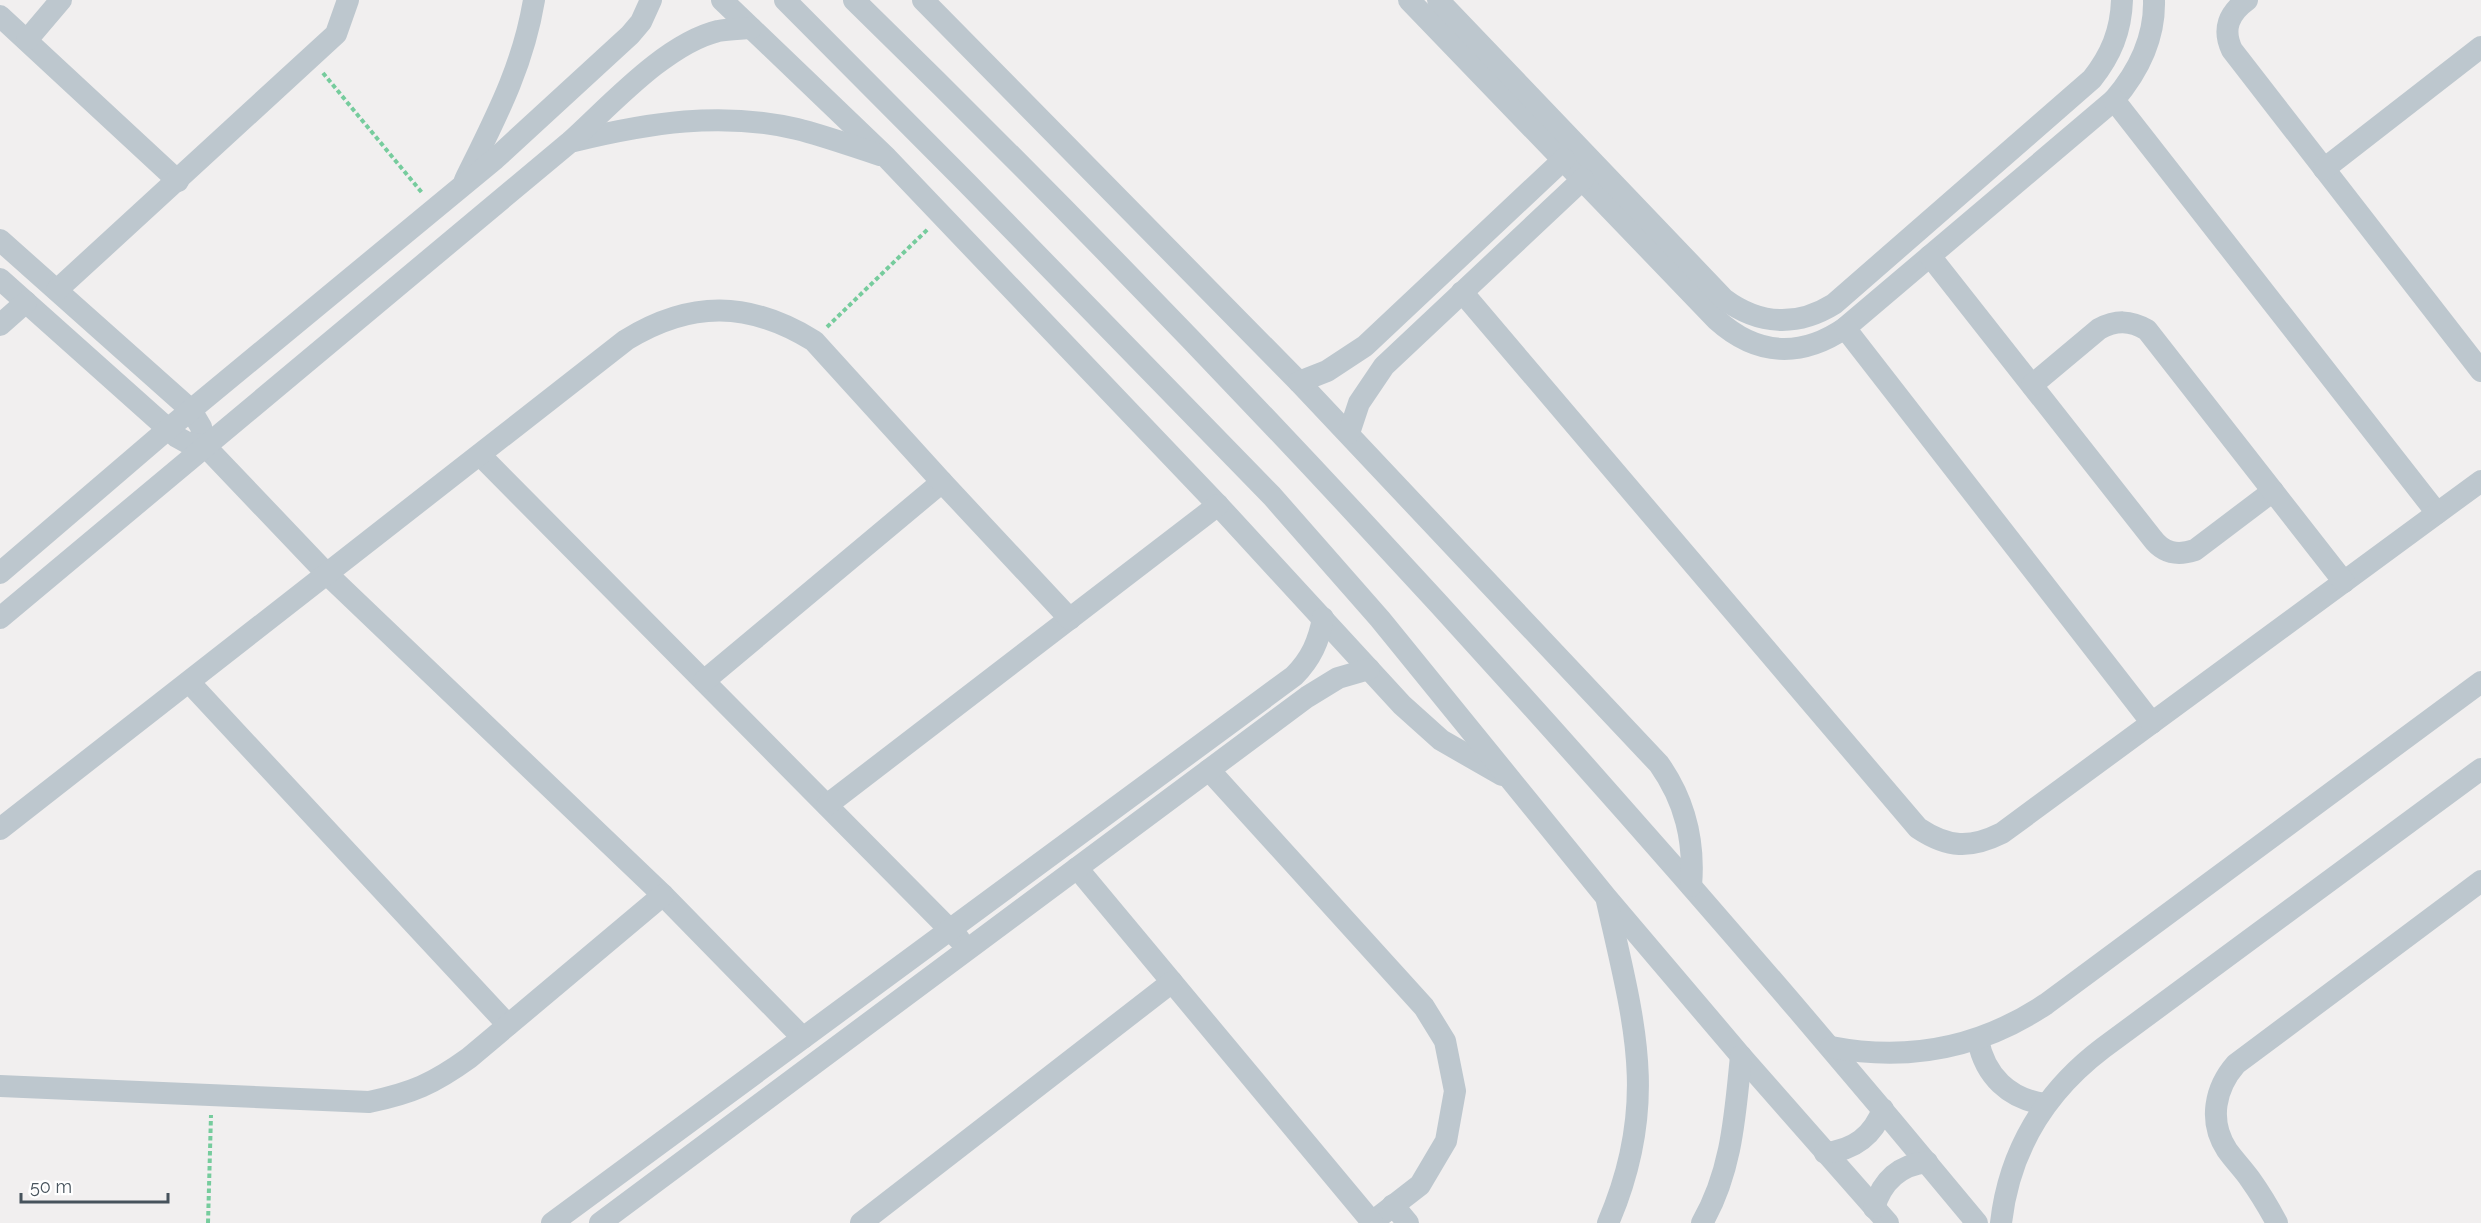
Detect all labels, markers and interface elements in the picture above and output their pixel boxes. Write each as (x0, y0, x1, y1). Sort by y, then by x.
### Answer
scale bar (21, 1166, 168, 1204)
text: 50 m (30, 1176, 72, 1197)

